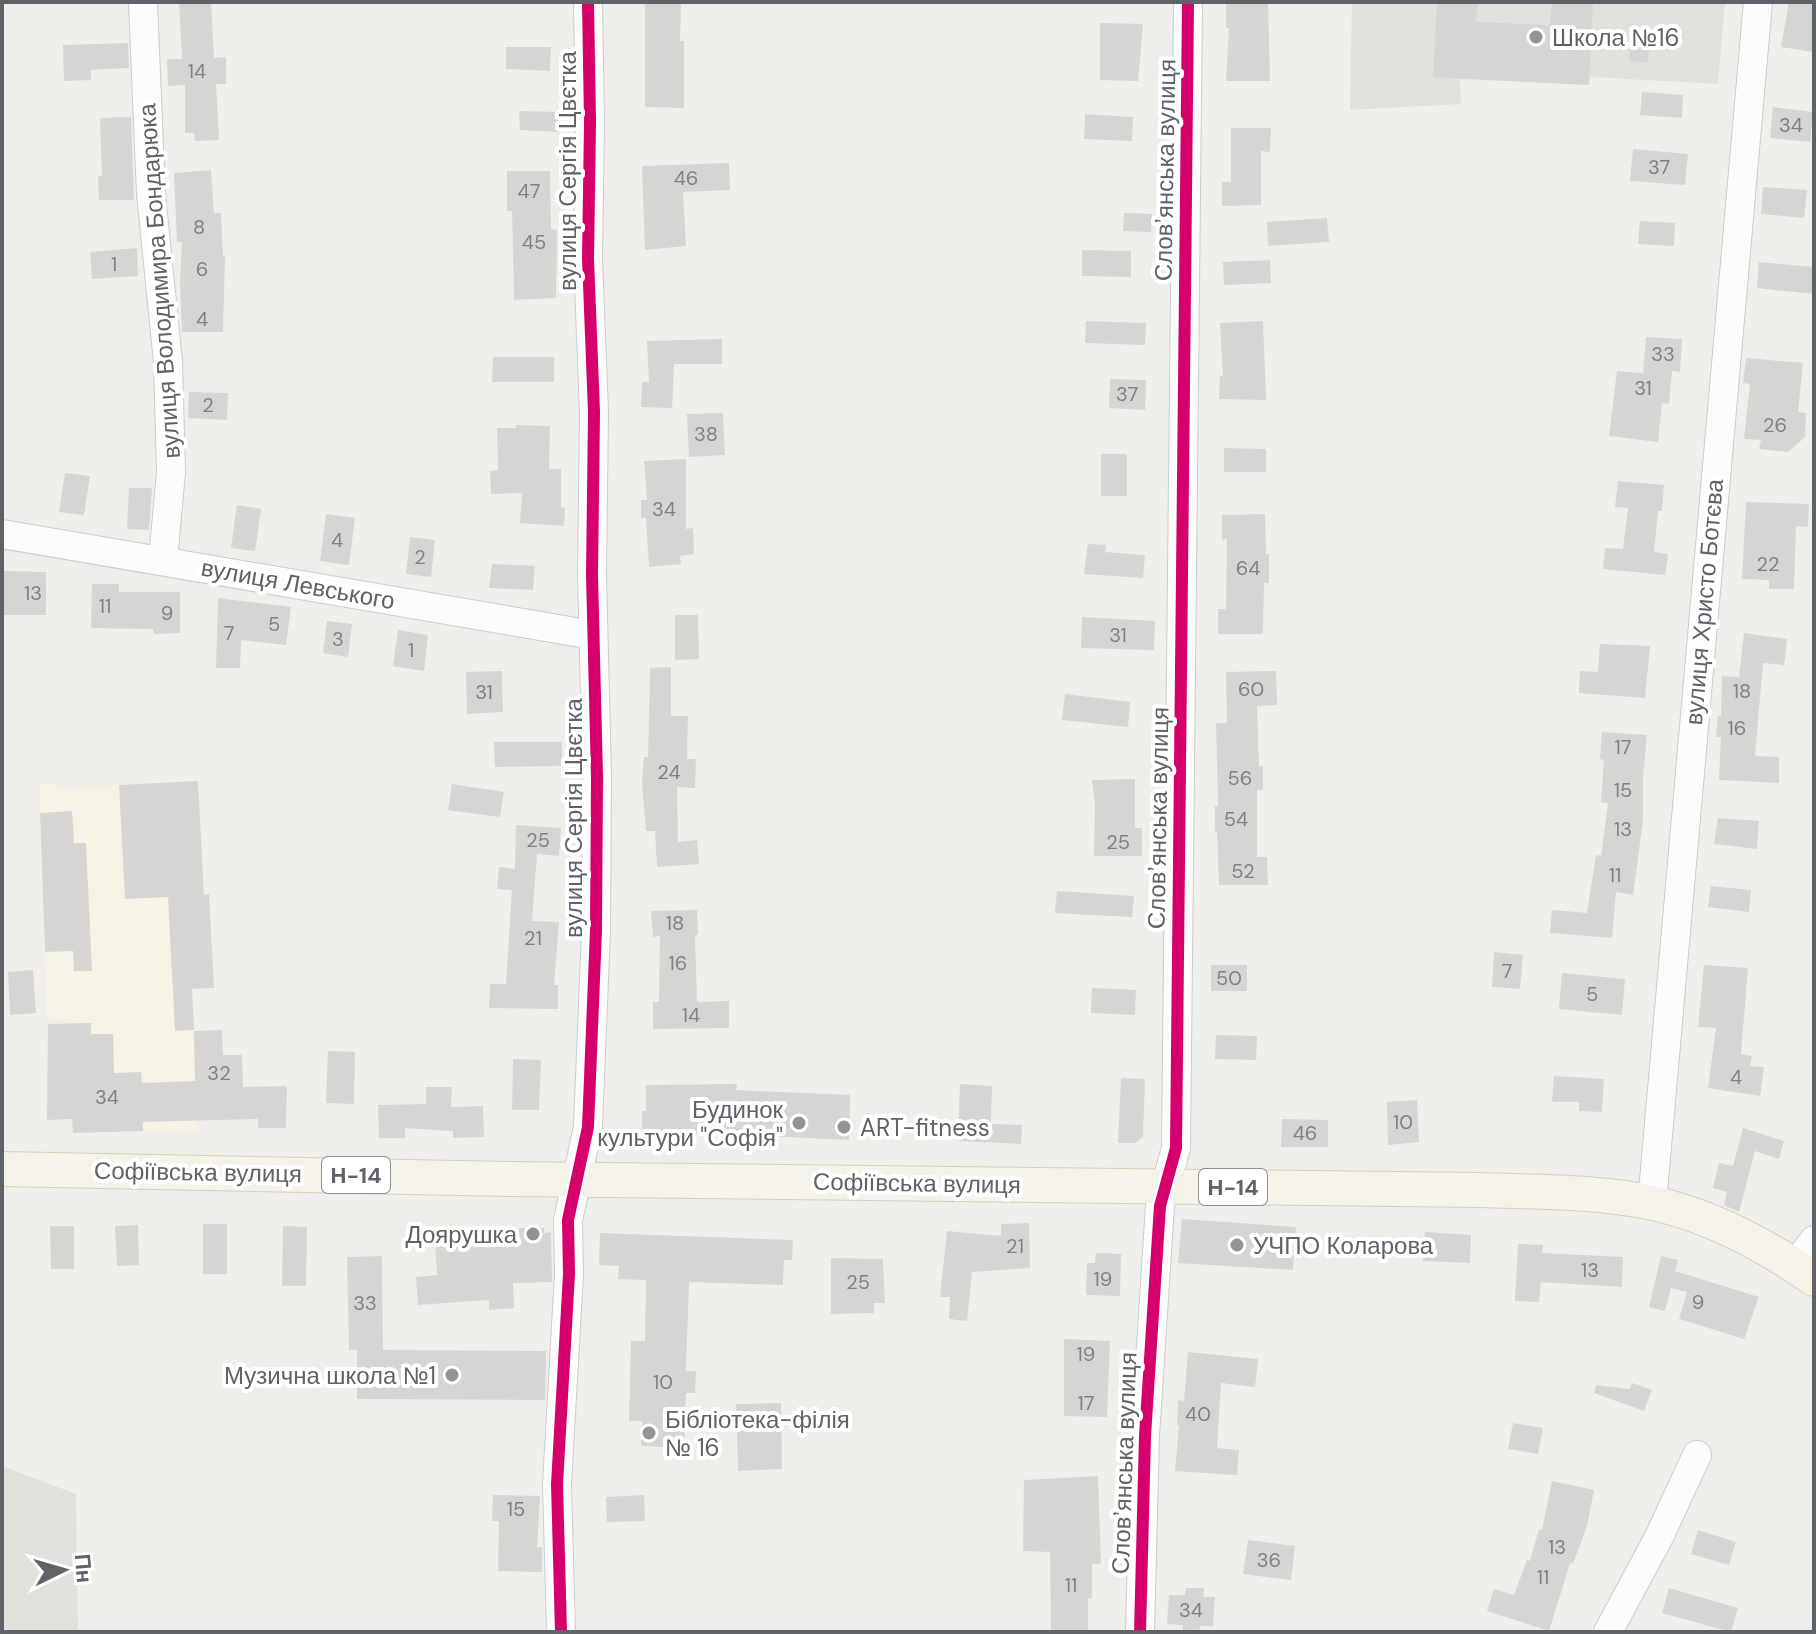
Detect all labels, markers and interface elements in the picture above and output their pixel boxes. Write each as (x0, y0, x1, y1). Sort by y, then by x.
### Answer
place label: Школа №16 (1552, 22, 1680, 53)
marker: Школа №16 (1527, 28, 1545, 46)
street label: вулиця Сергія Цвєтка (552, 50, 583, 291)
house number: 14 (188, 58, 206, 84)
street label: Словʼянська вулиця (1148, 59, 1182, 281)
street label: вулиця Володимира Бондарюка (131, 102, 187, 460)
house number: 34 (1779, 112, 1803, 138)
house number: 37 (1648, 154, 1670, 180)
house number: 46 (674, 165, 698, 191)
house number: 47 (518, 178, 540, 204)
house number: 8 (193, 214, 205, 240)
house number: 45 (522, 229, 546, 255)
house number: 1 (111, 251, 117, 277)
house number: 6 (196, 256, 208, 282)
house number: 4 (196, 306, 208, 332)
house number: 33 (1651, 341, 1675, 367)
house number: 31 (1634, 375, 1652, 401)
house number: 37 (1116, 381, 1138, 407)
house number: 2 (202, 392, 214, 418)
house number: 26 (1763, 412, 1787, 438)
house number: 38 (694, 421, 718, 447)
street label: вулиця Христо Ботєва (1678, 477, 1730, 726)
house number: 34 (652, 496, 676, 522)
house number: 4 (331, 527, 343, 553)
house number: 2 (414, 544, 426, 570)
house number: 22 (1756, 551, 1780, 577)
street label: вулиця Левського (199, 552, 397, 616)
house number: 64 (1236, 555, 1260, 581)
house number: 13 (24, 580, 42, 606)
house number: 11 (99, 593, 111, 619)
house number: 9 (161, 600, 173, 626)
house number: 5 (268, 611, 280, 637)
house number: 7 (224, 620, 234, 646)
house number: 31 (1109, 622, 1127, 648)
house number: 3 (332, 626, 344, 652)
house number: 1 (408, 637, 414, 663)
house number: 60 (1238, 676, 1264, 702)
house number: 18 (1733, 678, 1751, 704)
house number: 31 (475, 679, 493, 705)
street label: вулиця Сергія Цвєтка (558, 697, 589, 938)
street label: Словʼянська вулиця (1141, 707, 1175, 929)
house number: 16 (1728, 715, 1746, 741)
house number: 17 (1615, 734, 1631, 760)
house number: 24 (657, 759, 681, 785)
house number: 56 (1228, 765, 1252, 791)
house number: 15 (1614, 777, 1632, 803)
house number: 54 (1224, 806, 1248, 832)
house number: 13 (1614, 816, 1632, 842)
house number: 25 (526, 827, 550, 853)
house number: 25 (1106, 829, 1130, 855)
house number: 52 (1231, 858, 1255, 884)
house number: 11 (1609, 862, 1621, 888)
house number: 18 (666, 910, 684, 936)
house number: 21 (524, 925, 542, 951)
house number: 16 (669, 950, 687, 976)
house number: 7 (1502, 958, 1512, 984)
house number: 50 (1216, 965, 1242, 991)
house number: 5 (1586, 981, 1598, 1007)
house number: 14 (682, 1002, 700, 1028)
house number: 32 (207, 1060, 231, 1086)
house number: 4 (1730, 1064, 1742, 1090)
house number: 34 (95, 1084, 119, 1110)
place label: Будинок культури "Софія" (597, 1094, 784, 1153)
house number: 10 (1393, 1109, 1413, 1135)
place label: ART-fitness (860, 1112, 990, 1143)
marker: Будинок культури "Софія" (790, 1114, 808, 1132)
marker: ART-fitness (835, 1118, 853, 1136)
house number: 46 (1293, 1120, 1317, 1146)
street label: Софіївська вулиця (94, 1155, 302, 1189)
road number: Н-14 (322, 1157, 390, 1193)
street label: Софіївська вулиця (813, 1166, 1021, 1200)
road number: Н-14 (1199, 1169, 1267, 1205)
place label: Доярушка (405, 1219, 518, 1250)
marker: Доярушка (524, 1225, 542, 1243)
place label: УЧПО Коларова (1253, 1230, 1434, 1261)
house number: 21 (1006, 1233, 1024, 1259)
marker: УЧПО Коларова (1228, 1236, 1246, 1254)
house number: 13 (1581, 1257, 1599, 1283)
house number: 19 (1094, 1266, 1112, 1292)
house number: 25 (846, 1269, 870, 1295)
house number: 9 (1692, 1289, 1704, 1315)
house number: 33 (353, 1290, 377, 1316)
house number: 19 (1077, 1341, 1095, 1367)
street label: Словʼянська вулиця (1105, 1351, 1143, 1575)
place label: Музична школа №1 (224, 1360, 436, 1391)
marker: Музична школа №1 (443, 1366, 461, 1384)
house number: 10 (653, 1369, 673, 1395)
house number: 17 (1078, 1390, 1094, 1416)
house number: 40 (1185, 1401, 1211, 1427)
place label: Бібліотека-філія № 16 (665, 1404, 850, 1463)
marker: Бібліотека-філія № 16 (640, 1424, 658, 1442)
house number: 15 (507, 1496, 525, 1522)
north arrow (24, 1530, 104, 1610)
house number: 13 (1548, 1534, 1566, 1560)
house number: 36 (1257, 1547, 1281, 1573)
text: Пн (68, 1553, 99, 1584)
house number: 11 (1537, 1564, 1549, 1590)
house number: 11 (1065, 1572, 1077, 1598)
house number: 34 (1179, 1597, 1203, 1623)

